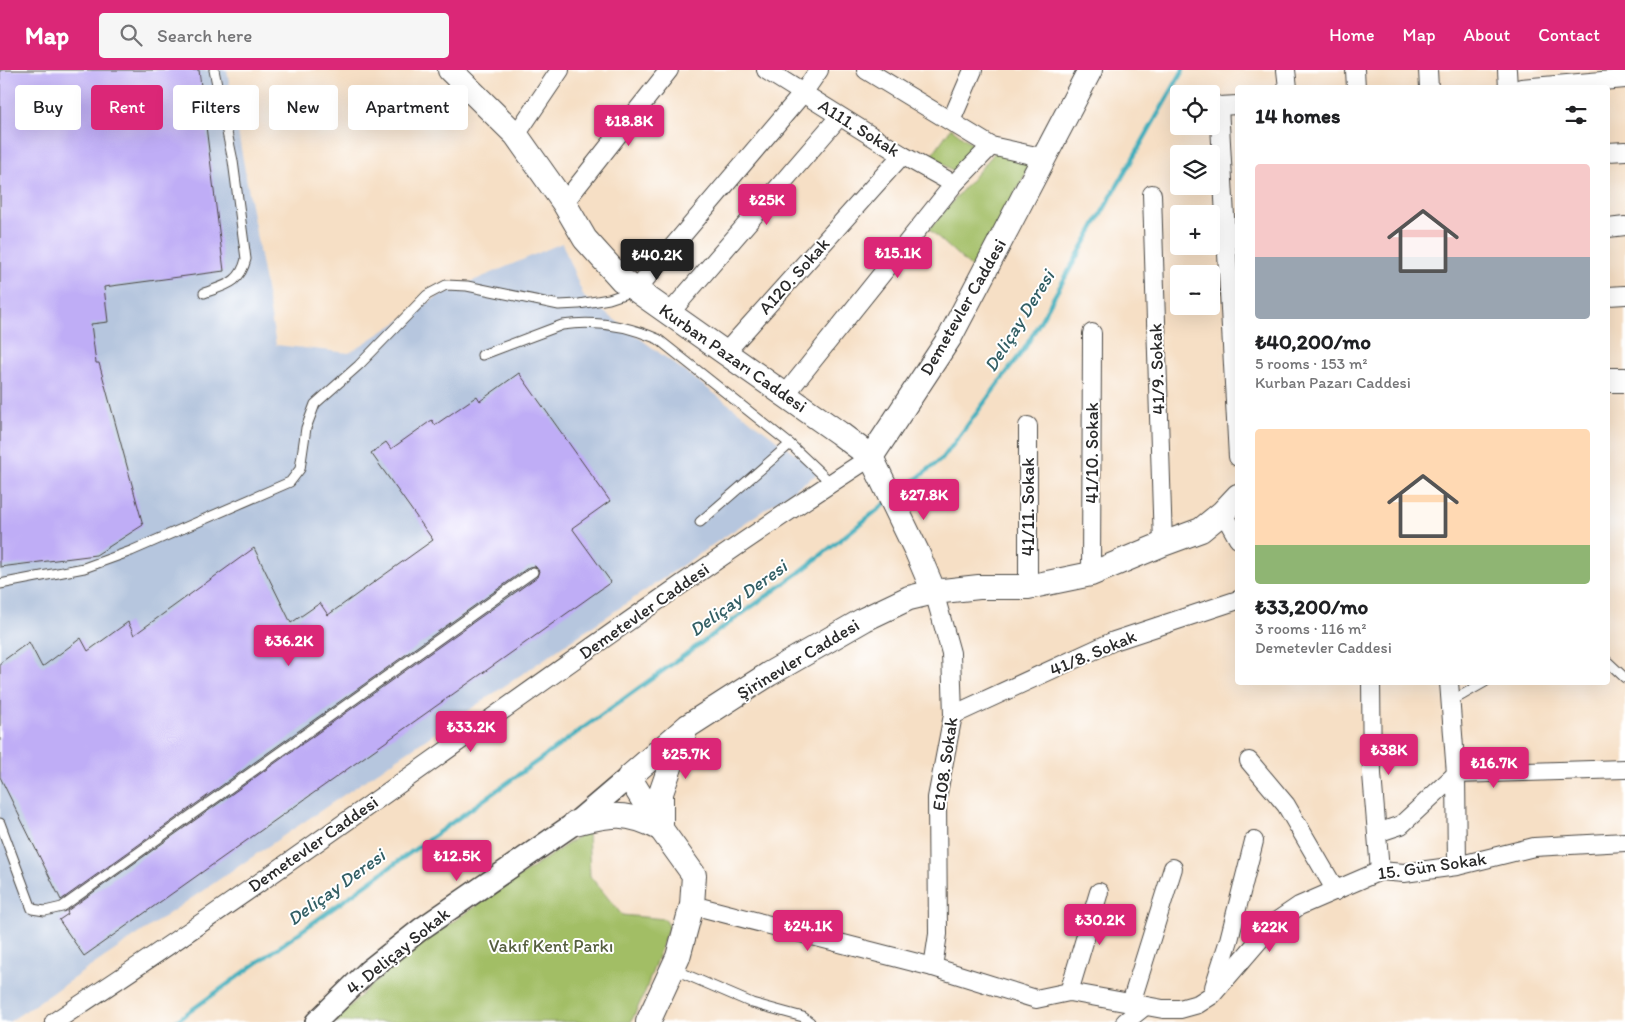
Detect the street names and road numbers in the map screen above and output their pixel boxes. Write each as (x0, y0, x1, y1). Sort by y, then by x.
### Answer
street label: A111. Sokak (814, 94, 904, 162)
street label: A120. Sokak (754, 233, 834, 319)
street label: Demetevler Caddesi (915, 235, 1011, 379)
street label: Kurban Pazarı Caddesi (655, 299, 811, 417)
street label: 41/9. Sokak (1144, 323, 1170, 415)
street label: 41/10. Sokak (1081, 402, 1103, 504)
street label: 41/11. Sokak (1017, 458, 1039, 556)
street label: Demetevler Caddesi (575, 558, 713, 664)
street label: Şirinevler Caddesi (733, 614, 863, 704)
street label: 41/8. Sokak (1046, 625, 1140, 681)
street label: E108. Sokak (928, 716, 962, 812)
street label: Demetevler Caddesi (244, 791, 382, 897)
street label: 15. Gün Sokak (1376, 847, 1488, 885)
street label: 4. Deliçay Sokak (342, 902, 455, 999)

